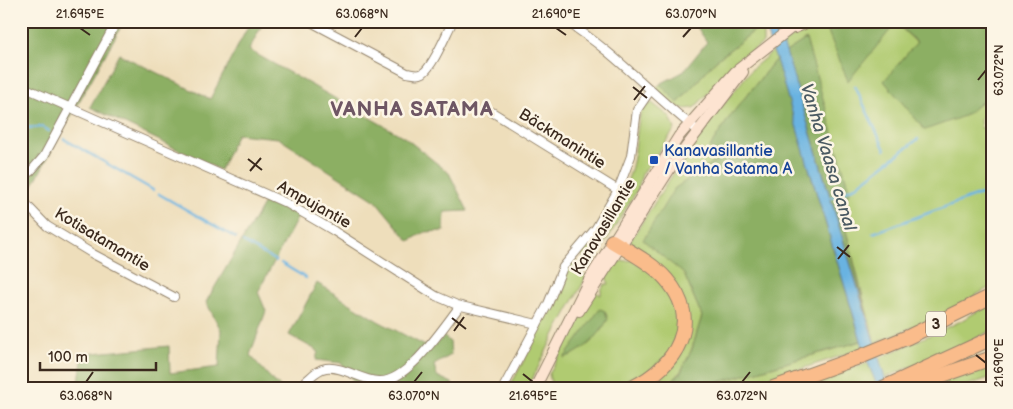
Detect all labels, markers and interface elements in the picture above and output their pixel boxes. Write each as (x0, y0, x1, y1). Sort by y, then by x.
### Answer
text: 21.695°E (56, 7, 104, 22)
text: 63.068°N (336, 7, 389, 22)
text: 21.690°E (532, 7, 580, 22)
text: 63.070°N (665, 7, 717, 22)
text: 63.072°N (992, 44, 1007, 96)
water label: Vanha Vaasa canal (796, 81, 861, 234)
district label: VANHA SATAMA (330, 97, 494, 122)
street label: Bäckmanintie (515, 105, 609, 173)
place label: Kanavasillantie / Vanha Satama A (664, 142, 793, 179)
marker: Kanavasillantie / Vanha Satama A (648, 154, 660, 166)
street label: Kanavasillantie (568, 175, 640, 279)
street label: Ampujantie (274, 177, 355, 233)
street label: Kotisatamantie (51, 204, 153, 276)
road number: 3 (926, 312, 946, 336)
scale bar (40, 339, 156, 371)
text: 21.690°E (992, 339, 1007, 387)
text: 100 m (48, 348, 88, 367)
text: 63.068°N (60, 389, 113, 404)
text: 63.070°N (388, 389, 440, 404)
text: 21.695°E (509, 389, 557, 404)
text: 63.072°N (716, 389, 768, 404)

